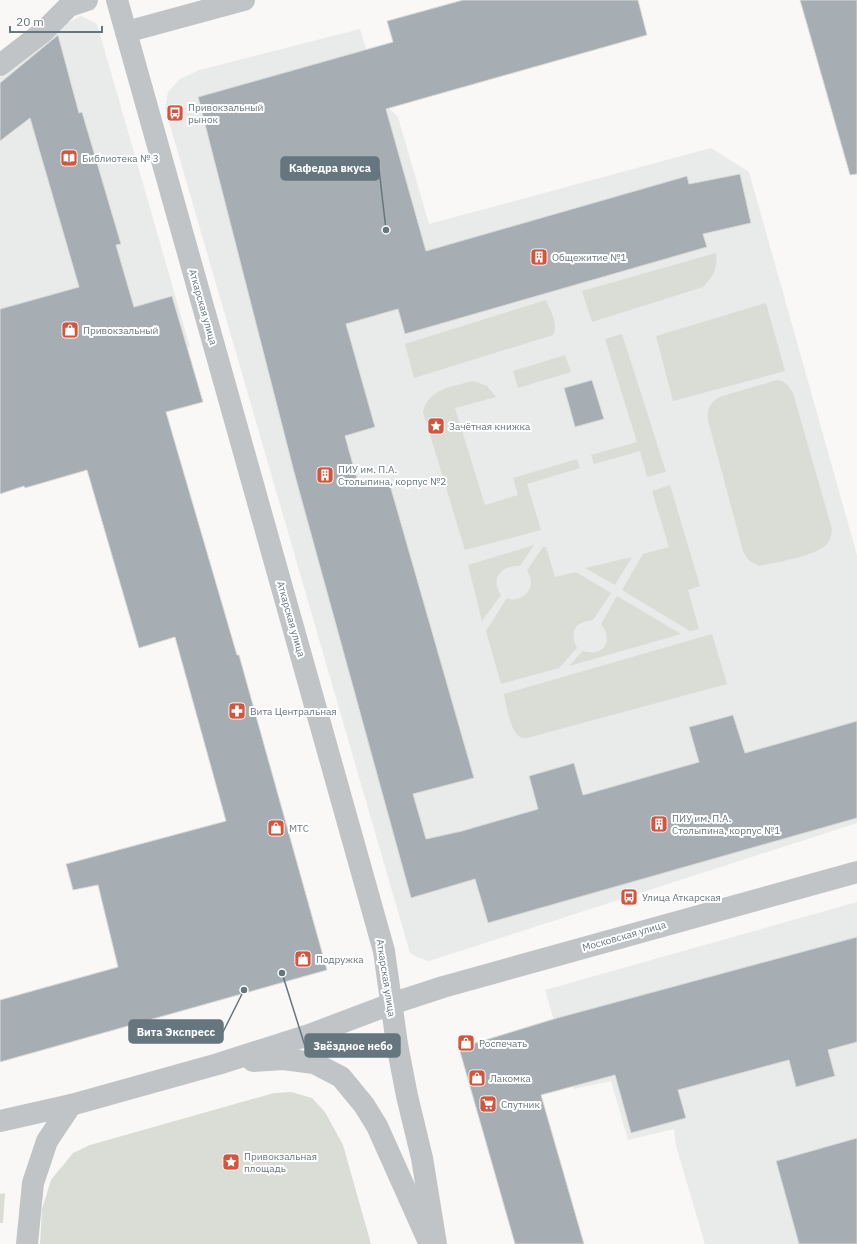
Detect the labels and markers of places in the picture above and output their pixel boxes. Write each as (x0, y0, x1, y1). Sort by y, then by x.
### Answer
place label: Привокзальный рынок (188, 101, 264, 126)
bus stop icon: Привокзальный рынок (165, 103, 185, 123)
library icon: Библиотека № 3 (59, 148, 79, 168)
place label: Библиотека № 3 (82, 152, 159, 165)
callout: Кафедра вкуса (281, 157, 379, 180)
building icon: Общежитие №1 (529, 247, 549, 267)
place label: Общежитие №1 (552, 251, 627, 264)
shop icon: Привокзальный (60, 320, 80, 340)
place label: Привокзальный (83, 324, 159, 337)
place icon: Зачётная книжка (426, 416, 446, 436)
place label: Зачётная книжка (449, 420, 531, 433)
place label: ПИУ им. П.А. Столыпина, корпус №2 (338, 463, 446, 488)
building icon: ПИУ им. П.А. Столыпина, корпус №2 (315, 465, 335, 485)
pharmacy icon: Вита Центральная (227, 701, 247, 721)
place label: Вита Центральная (250, 705, 337, 718)
place label: ПИУ им. П.А. Столыпина, корпус №1 (672, 812, 780, 837)
building icon: ПИУ им. П.А. Столыпина, корпус №1 (649, 814, 669, 834)
shop icon: МТС (266, 818, 286, 838)
place label: МТС (289, 822, 309, 835)
bus stop icon: Улица Аткарская (619, 887, 639, 907)
place label: Улица Аткарская (642, 891, 721, 904)
shop icon: Подружка (293, 949, 313, 969)
place label: Подружка (316, 953, 364, 966)
callout: Вита Экспресс (129, 1020, 223, 1043)
shop icon: Роспечать (456, 1033, 476, 1053)
callout: Звёздное небо (305, 1034, 400, 1057)
place label: Роспечать (479, 1037, 527, 1050)
shop icon: Лакомка (467, 1068, 487, 1088)
place label: Лакомка (490, 1072, 531, 1085)
supermarket icon: Спутник (478, 1094, 498, 1114)
place label: Спутник (501, 1098, 540, 1111)
place label: Привокзальная площадь (244, 1150, 317, 1175)
place icon: Привокзальная площадь (221, 1152, 241, 1172)

